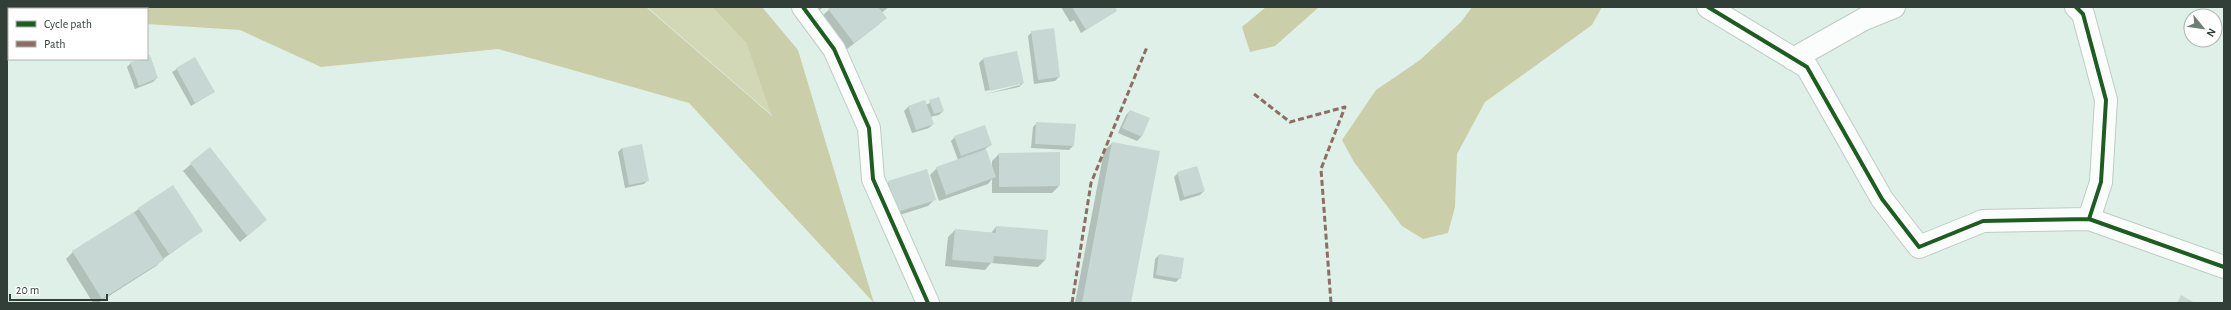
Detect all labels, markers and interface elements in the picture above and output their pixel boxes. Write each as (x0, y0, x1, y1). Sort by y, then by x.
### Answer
legend (8, 8, 148, 60)
north arrow (2183, 8, 2223, 48)
text: Cycle path (44, 18, 92, 31)
text: N (2205, 27, 2218, 39)
text: Path (44, 38, 66, 50)
scale bar (10, 276, 107, 302)
text: 20 m (16, 284, 39, 296)

